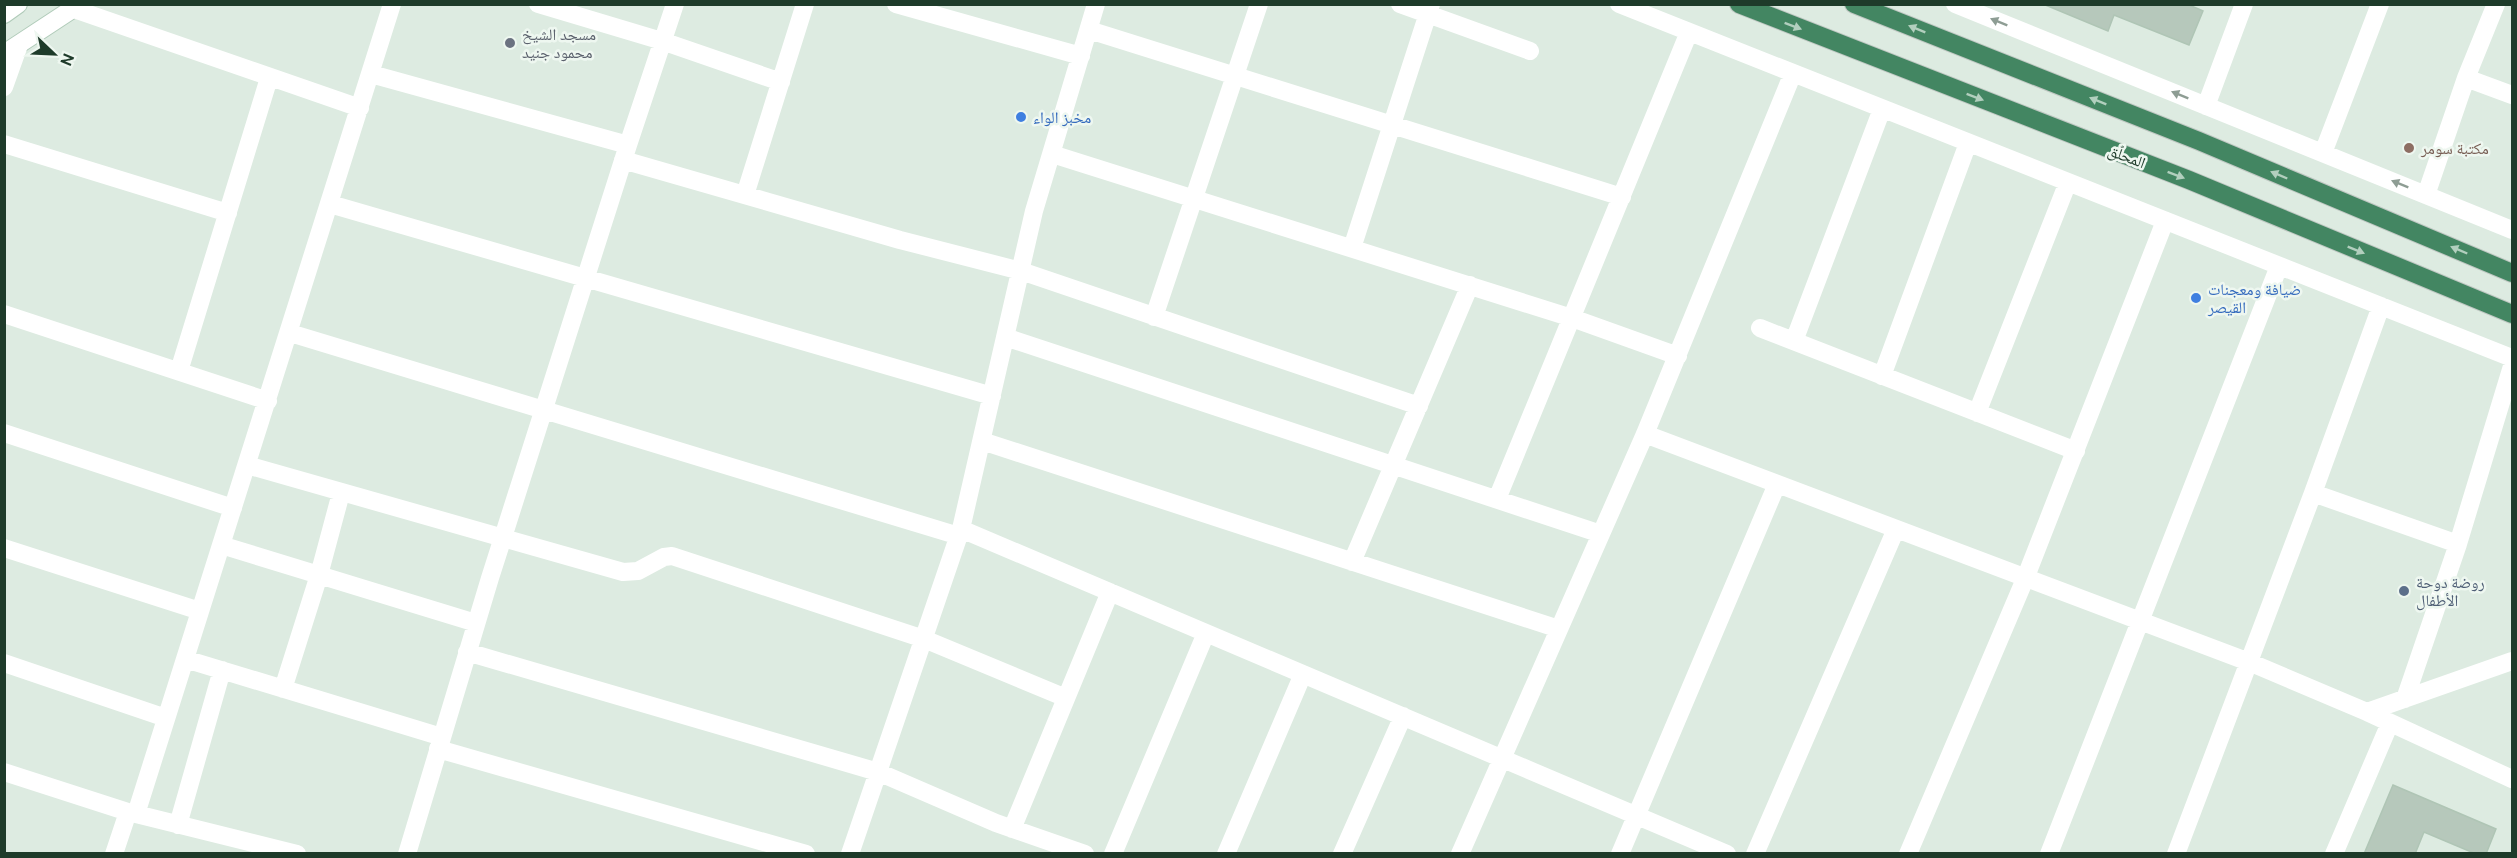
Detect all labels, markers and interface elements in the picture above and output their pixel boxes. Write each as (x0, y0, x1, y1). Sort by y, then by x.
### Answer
one-way arrow (1990, 17, 2008, 27)
one-way arrow (1785, 21, 1803, 31)
north arrow (24, 24, 84, 84)
one-way arrow (1908, 24, 1926, 34)
place label: مسجد الشيخ محمود جنيد (522, 25, 596, 62)
marker: مسجد الشيخ محمود جنيد (503, 36, 517, 50)
text: N (57, 51, 78, 69)
one-way arrow (2171, 90, 2189, 100)
one-way arrow (1966, 93, 1984, 102)
one-way arrow (2089, 96, 2107, 105)
place label: مخبز الواء (1033, 108, 1091, 127)
marker: مخبز الواء (1014, 110, 1028, 124)
place label: مكتبة سومر (2420, 139, 2489, 158)
street label: المحلّق (2105, 141, 2148, 173)
marker: مكتبة سومر (2402, 141, 2416, 155)
one-way arrow (2269, 170, 2287, 180)
one-way arrow (2167, 171, 2185, 181)
one-way arrow (2391, 179, 2409, 188)
one-way arrow (2348, 245, 2366, 255)
one-way arrow (2449, 245, 2467, 255)
place label: ضيافة ومعجنات القيصر (2207, 280, 2301, 317)
marker: ضيافة ومعجنات القيصر (2189, 291, 2203, 305)
place label: روضة دوحة الأطفال (2416, 573, 2485, 611)
marker: روضة دوحة الأطفال (2397, 584, 2411, 598)

